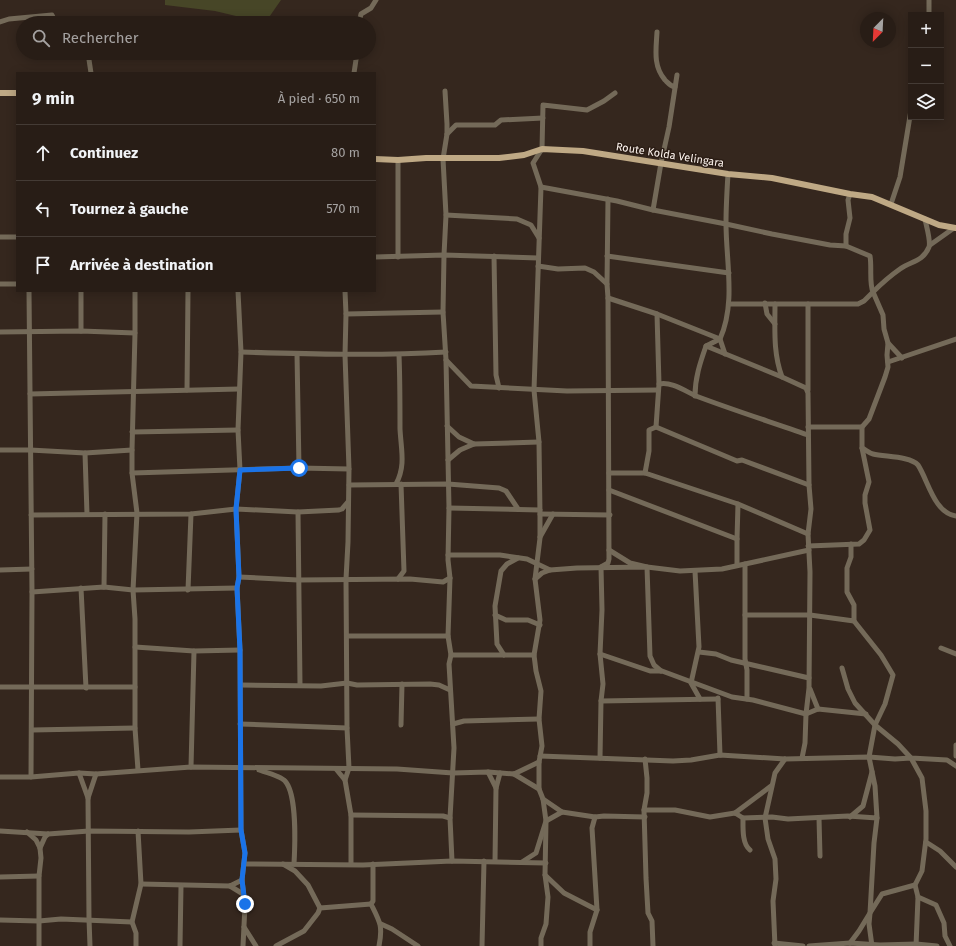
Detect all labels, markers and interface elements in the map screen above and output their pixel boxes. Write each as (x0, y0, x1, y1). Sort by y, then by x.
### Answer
north arrow (860, 12, 896, 48)
map controls (908, 12, 944, 120)
button: + (908, 12, 944, 48)
search box (16, 16, 376, 60)
icon: search (30, 27, 52, 49)
text: Rechercher (62, 29, 138, 47)
button: − (908, 48, 944, 84)
button: layers (908, 84, 944, 120)
text: 9 min (32, 88, 75, 109)
text: À pied · 650 m (278, 91, 360, 106)
street label: Route Kolda Velingara (615, 140, 725, 170)
icon: ahead (32, 142, 54, 164)
text: Continuez (70, 144, 138, 162)
text: 80 m (331, 145, 360, 160)
icon: left (32, 198, 54, 220)
text: Tournez à gauche (70, 200, 189, 218)
text: 570 m (326, 201, 360, 216)
icon: arrive (32, 254, 54, 276)
text: Arrivée à destination (70, 256, 213, 274)
route start (290, 459, 308, 477)
route end (236, 895, 254, 913)

